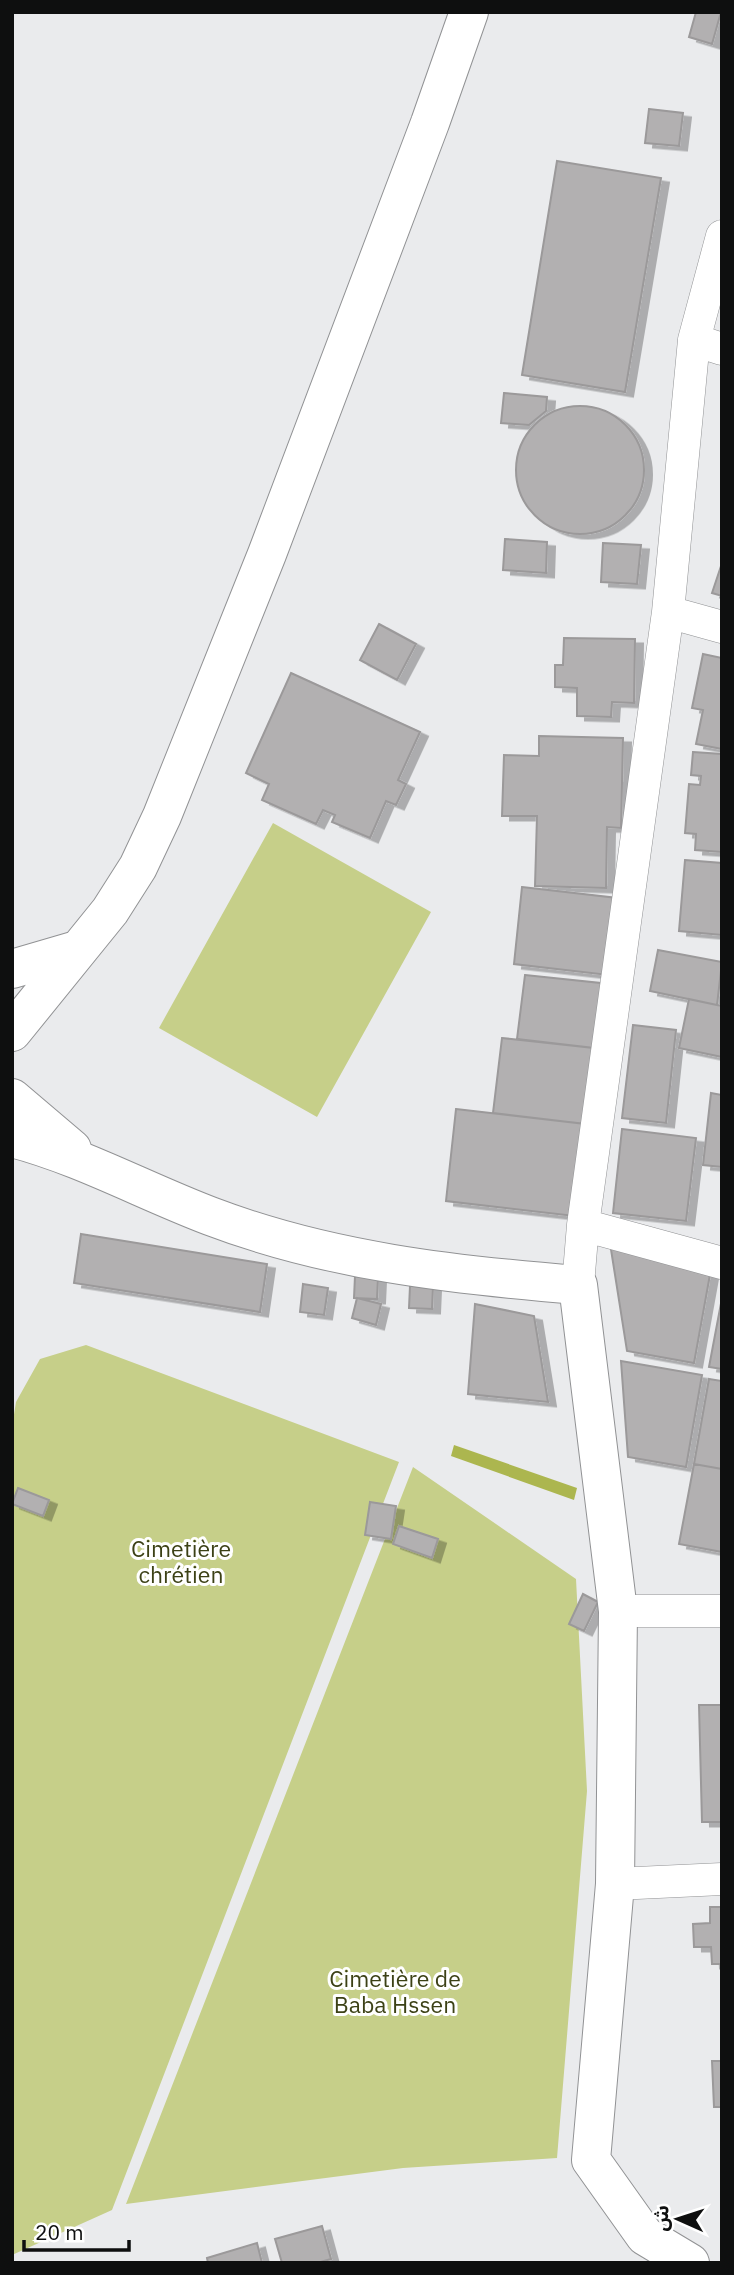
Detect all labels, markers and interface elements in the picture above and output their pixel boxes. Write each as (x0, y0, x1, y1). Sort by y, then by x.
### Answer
park label: Cimetière chrétien (131, 1533, 231, 1589)
park label: Cimetière de Baba Hssen (329, 1963, 461, 2019)
north arrow (643, 2184, 713, 2254)
text: ش (648, 2204, 674, 2232)
scale bar (24, 2208, 130, 2252)
text: 20 m (35, 2218, 84, 2246)

